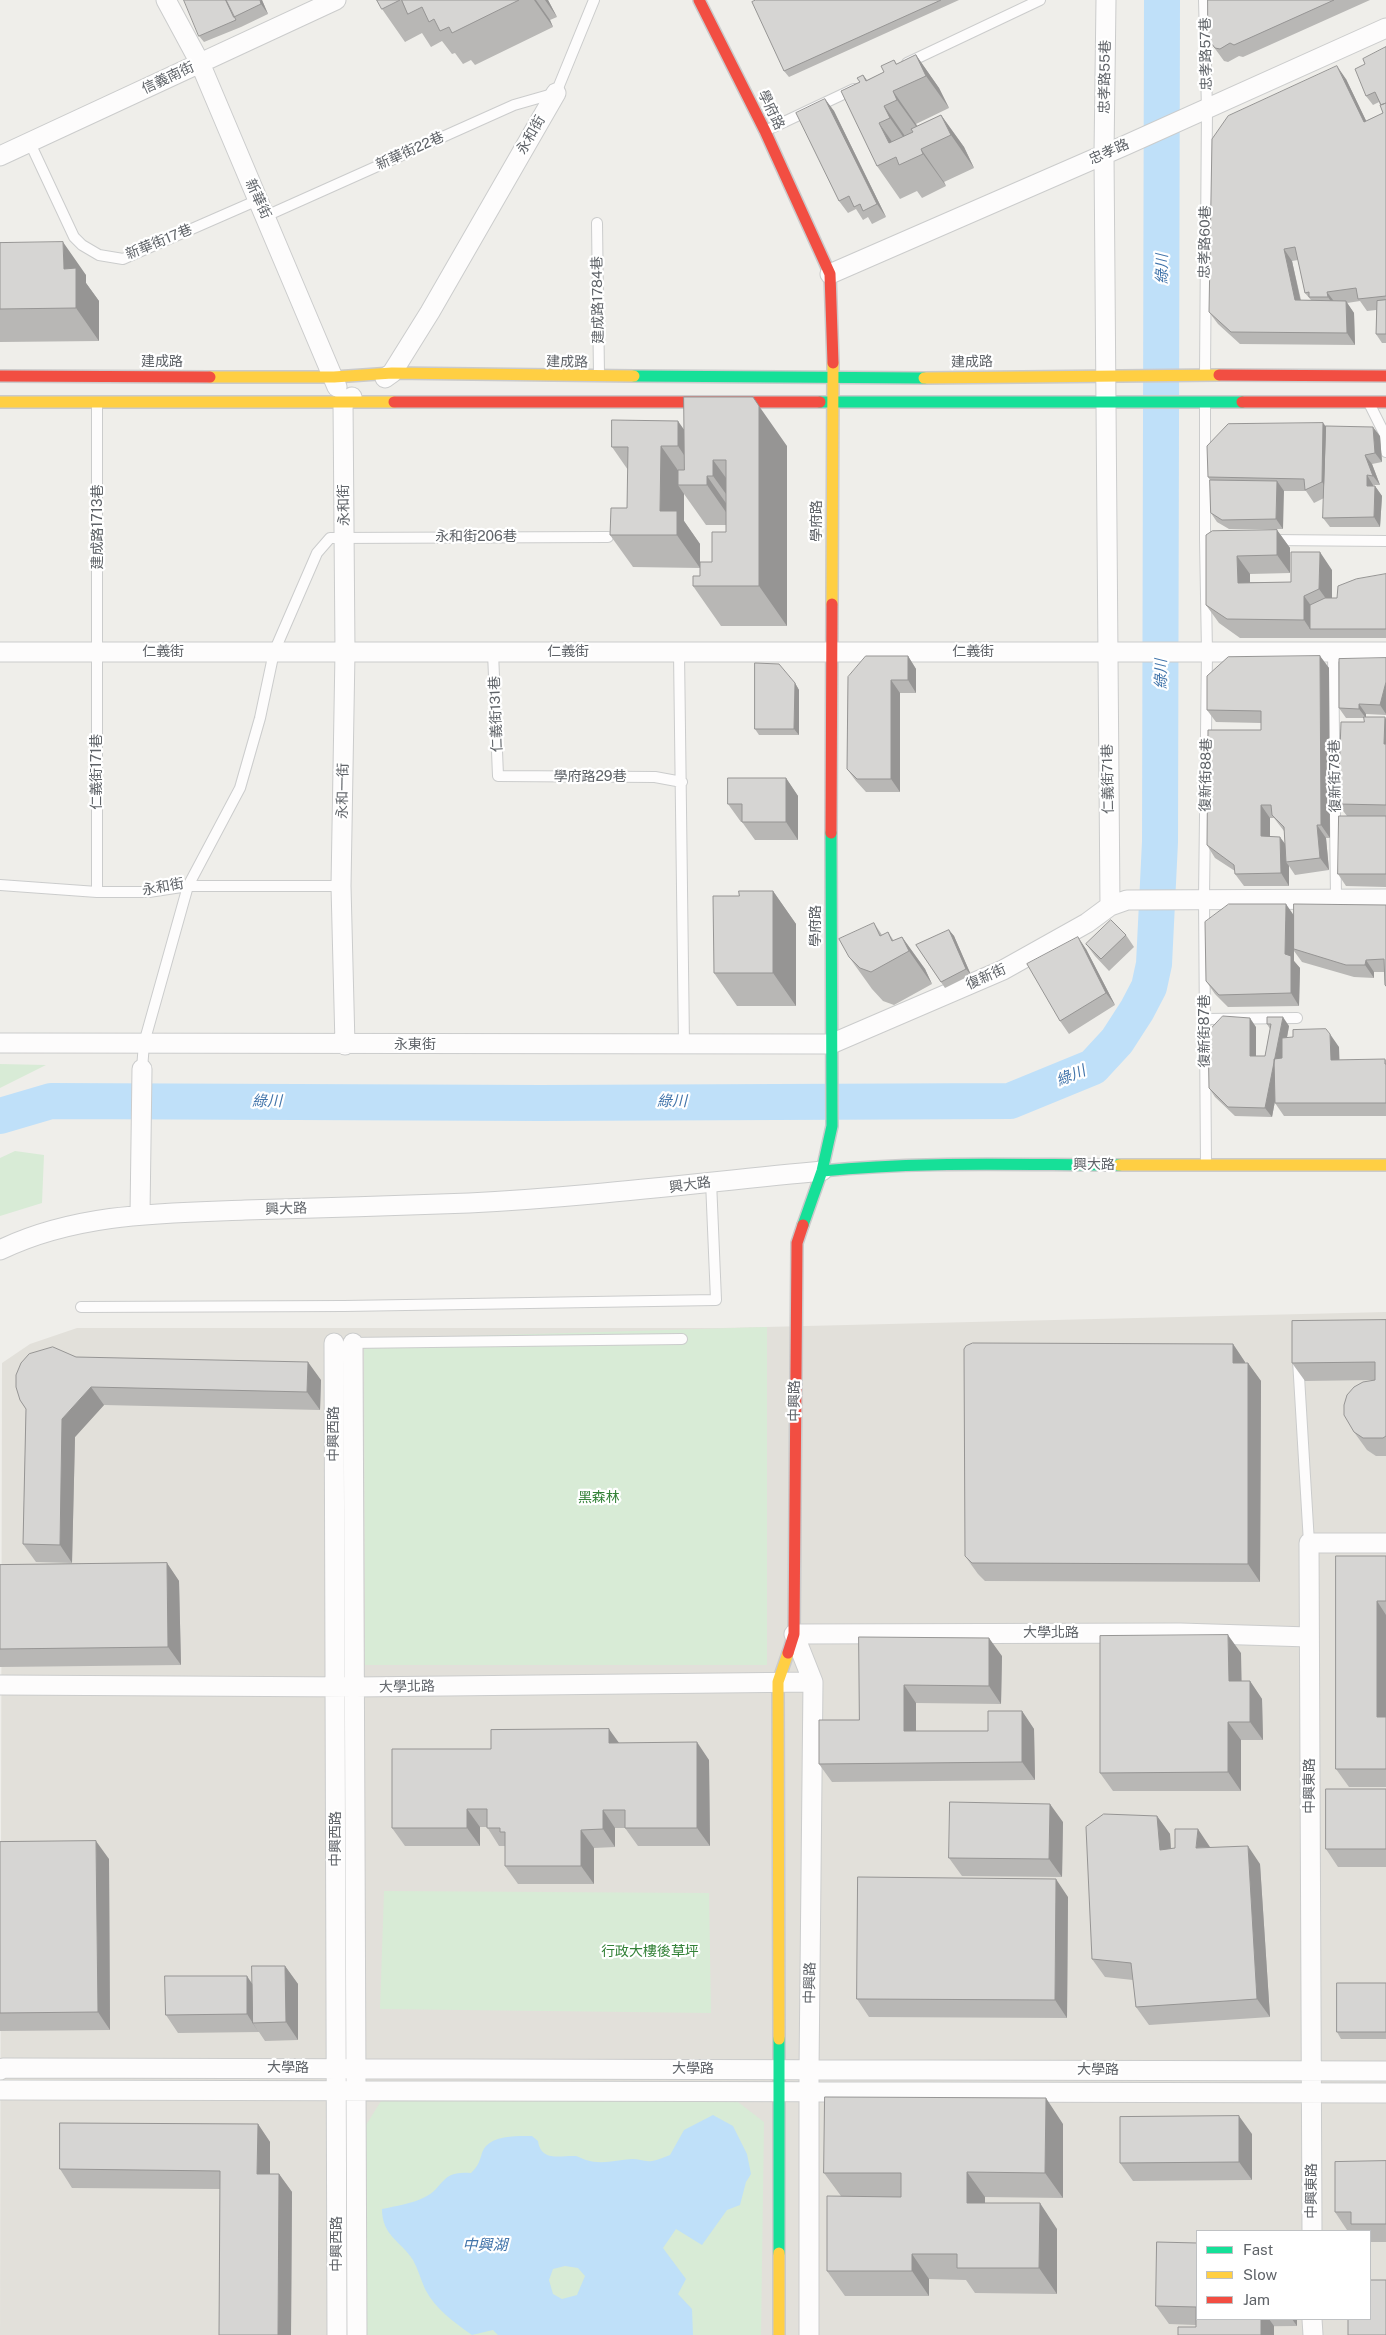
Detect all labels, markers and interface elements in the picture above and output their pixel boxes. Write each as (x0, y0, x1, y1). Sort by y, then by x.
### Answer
street label: 忠孝路57巷 (1197, 17, 1215, 91)
street label: 忠孝路55巷 (1096, 40, 1114, 114)
street label: 信義南街 (139, 59, 197, 97)
street label: 學府路 (754, 87, 788, 133)
street label: 永和街 (513, 113, 549, 157)
street label: 新華街22巷 (373, 129, 447, 173)
street label: 忠孝路 (1086, 136, 1132, 168)
street label: 新華街 (242, 176, 274, 222)
street label: 忠孝路60巷 (1196, 205, 1214, 279)
street label: 新華街17巷 (123, 221, 195, 263)
water label: 綠川 (1153, 254, 1171, 284)
street label: 建成路1784巷 (589, 256, 607, 344)
street label: 建成路 (546, 353, 588, 371)
street label: 建成路 (951, 353, 993, 371)
street label: 建成路 (141, 354, 183, 370)
street label: 永和街 (335, 484, 353, 526)
street label: 建成路1713巷 (90, 485, 106, 569)
street label: 學府路 (809, 500, 825, 542)
street label: 永和街206巷 (435, 529, 517, 545)
street label: 仁義街 (142, 644, 184, 660)
street label: 仁義街 (547, 644, 589, 660)
street label: 仁義街 (952, 644, 994, 660)
water label: 綠川 (1152, 659, 1170, 689)
street label: 仁義街131巷 (486, 676, 506, 752)
street label: 仁義街171巷 (89, 734, 105, 810)
street label: 復新街88巷 (1197, 738, 1215, 812)
street label: 復新街78巷 (1326, 739, 1344, 813)
street label: 仁義街71巷 (1099, 744, 1117, 814)
street label: 永和一街 (334, 763, 352, 819)
street label: 學府路29巷 (553, 769, 627, 785)
street label: 永和街 (141, 875, 185, 899)
street label: 學府路 (808, 905, 824, 947)
street label: 復新街 (963, 961, 1009, 993)
street label: 復新街87巷 (1197, 994, 1213, 1068)
street label: 永東街 (394, 1037, 436, 1053)
water label: 綠川 (1054, 1062, 1088, 1090)
water label: 綠川 (252, 1092, 282, 1110)
water label: 綠川 (657, 1092, 687, 1110)
street label: 興大路 (1073, 1157, 1115, 1173)
street label: 興大路 (668, 1174, 712, 1196)
street label: 興大路 (265, 1200, 307, 1218)
street label: 中興路 (787, 1380, 803, 1422)
street label: 中興西路 (326, 1406, 342, 1462)
park label: 黑森林 (578, 1490, 620, 1506)
street label: 大學北路 (1023, 1625, 1079, 1641)
street label: 大學北路 (379, 1678, 435, 1696)
street label: 中興東路 (1302, 1758, 1318, 1814)
street label: 中興西路 (328, 1811, 344, 1867)
park label: 行政大樓後草坪 (601, 1944, 699, 1960)
street label: 中興路 (801, 1962, 819, 2004)
street label: 大學路 (267, 2060, 309, 2076)
street label: 大學路 (672, 2061, 714, 2077)
street label: 大學路 (1077, 2062, 1119, 2078)
street label: 中興東路 (1304, 2163, 1320, 2219)
street label: 中興西路 (329, 2216, 345, 2272)
legend (1196, 2230, 1371, 2320)
water label: 中興湖 (463, 2236, 507, 2254)
text: Fast (1243, 2241, 1273, 2258)
text: Slow (1243, 2266, 1277, 2283)
text: Jam (1243, 2291, 1270, 2308)

